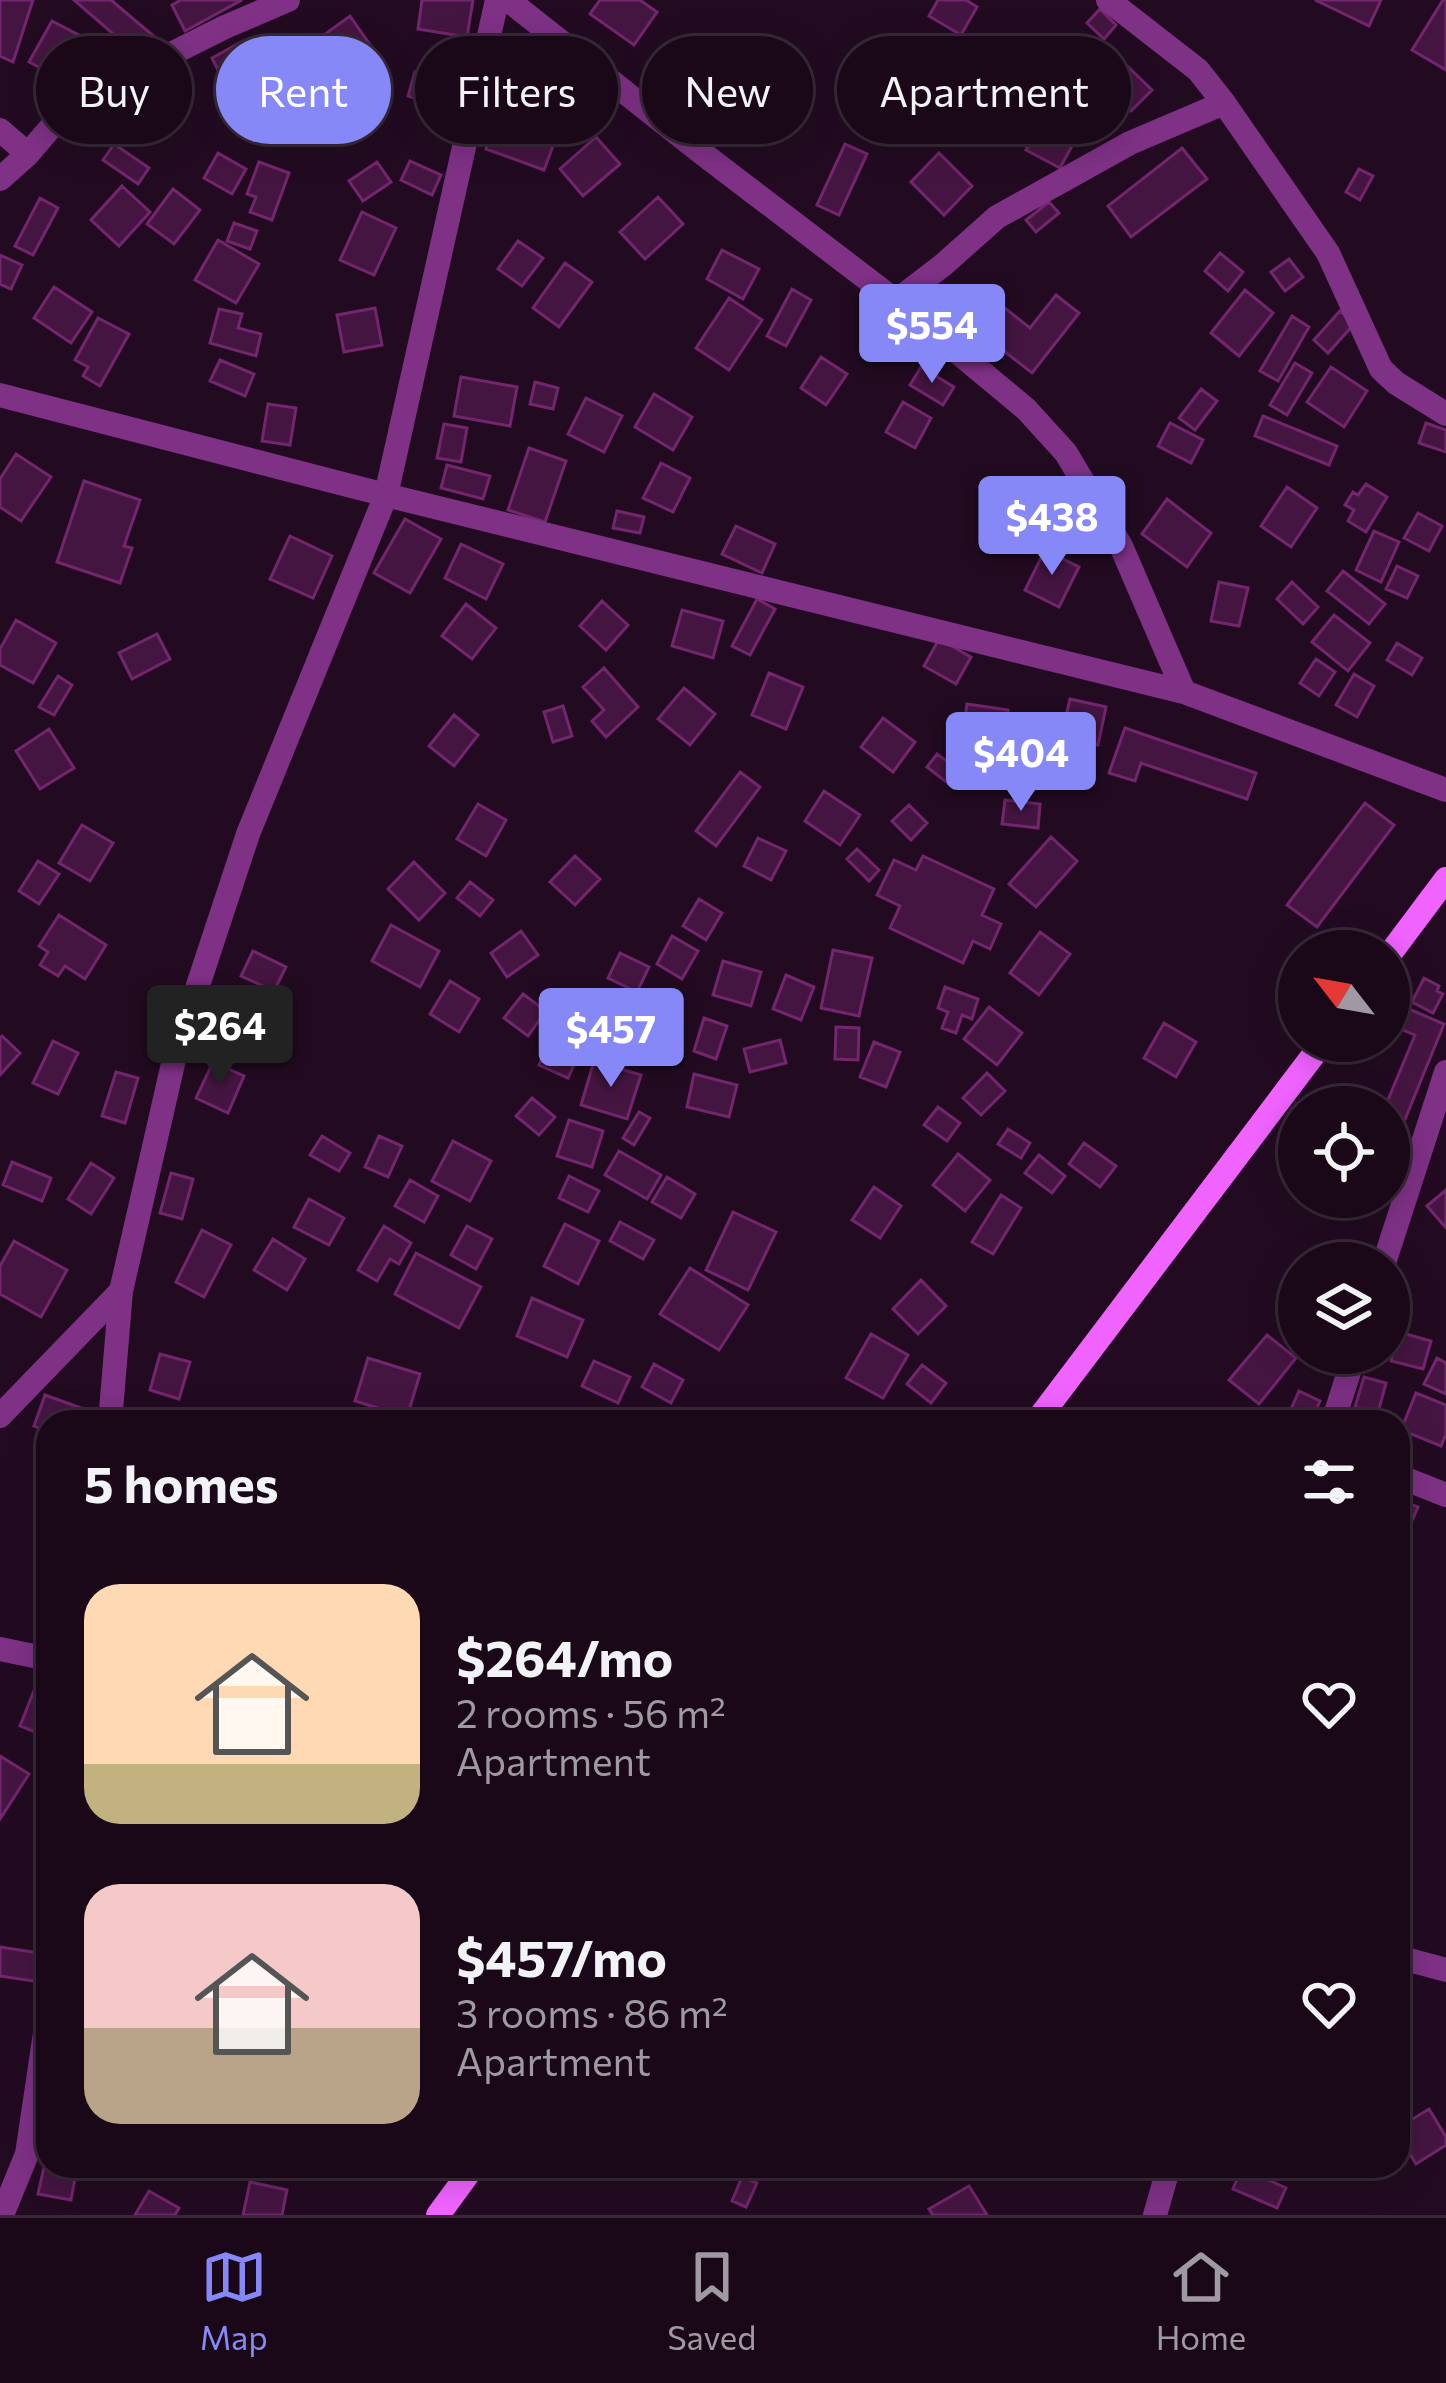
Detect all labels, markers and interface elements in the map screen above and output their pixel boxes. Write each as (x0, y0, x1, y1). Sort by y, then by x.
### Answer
chip: Buy (36, 36, 192, 144)
chip: Rent (216, 36, 391, 144)
chip: Filters (415, 36, 618, 144)
chip: New (642, 36, 813, 144)
chip: Apartment (837, 36, 1131, 144)
pin: $554 (861, 284, 1003, 386)
text: $554 (886, 299, 978, 347)
pin: $438 (981, 476, 1123, 578)
text: $438 (1005, 491, 1099, 539)
pin: $404 (950, 712, 1092, 814)
text: $404 (973, 727, 1069, 775)
north arrow (1278, 930, 1410, 1062)
map controls (1278, 930, 1410, 1374)
pin: $264 (149, 985, 291, 1087)
pin: $457 (540, 988, 682, 1090)
text: $264 (174, 1000, 266, 1048)
text: $457 (566, 1003, 656, 1051)
button: locate (1278, 1086, 1410, 1218)
button: layers (1278, 1242, 1410, 1374)
icon: filters (1296, 1449, 1362, 1515)
text: 5 homes (84, 1451, 279, 1514)
text: $264/mo (456, 1625, 673, 1688)
icon: home (180, 1632, 324, 1776)
icon: heart (1296, 1671, 1362, 1737)
text: 2 rooms · 56 m² (456, 1688, 726, 1736)
text: Apartment (456, 1736, 651, 1784)
text: $457/mo (456, 1925, 667, 1988)
icon: home (180, 1932, 324, 2076)
icon: heart (1296, 1971, 1362, 2037)
text: 3 rooms · 86 m² (456, 1988, 728, 2036)
text: Apartment (456, 2036, 651, 2084)
tab: Map (200, 2244, 268, 2357)
tab: Saved (667, 2244, 756, 2357)
tab: Home (1156, 2244, 1246, 2357)

